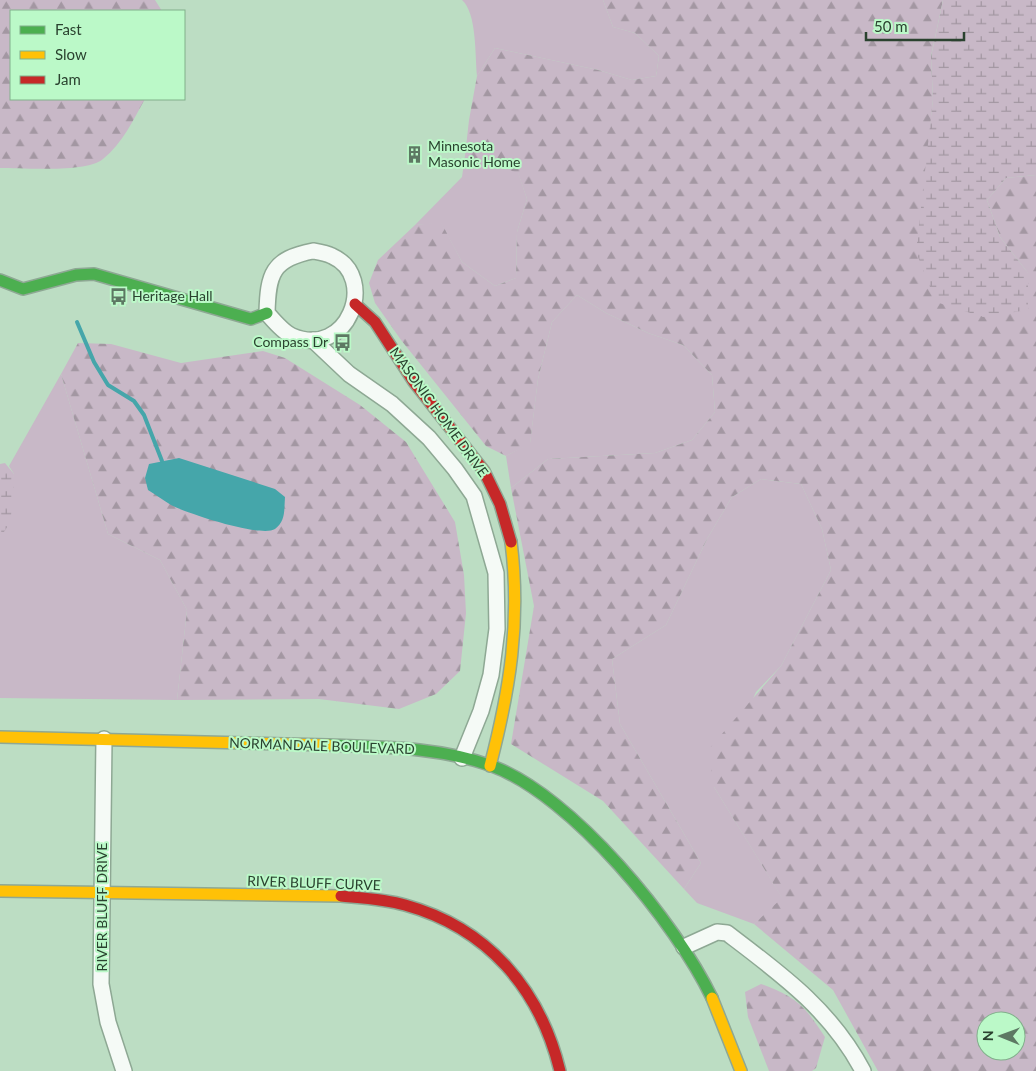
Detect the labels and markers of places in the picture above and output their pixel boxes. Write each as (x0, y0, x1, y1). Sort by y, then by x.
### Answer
place label: Minnesota Masonic Home (428, 137, 521, 170)
building icon: Minnesota Masonic Home (404, 144, 424, 164)
bus stop icon: Heritage Hall (108, 286, 128, 306)
place label: Heritage Hall (132, 287, 213, 304)
bus stop icon: Compass Dr (332, 332, 352, 352)
place label: Compass Dr (253, 333, 328, 350)

